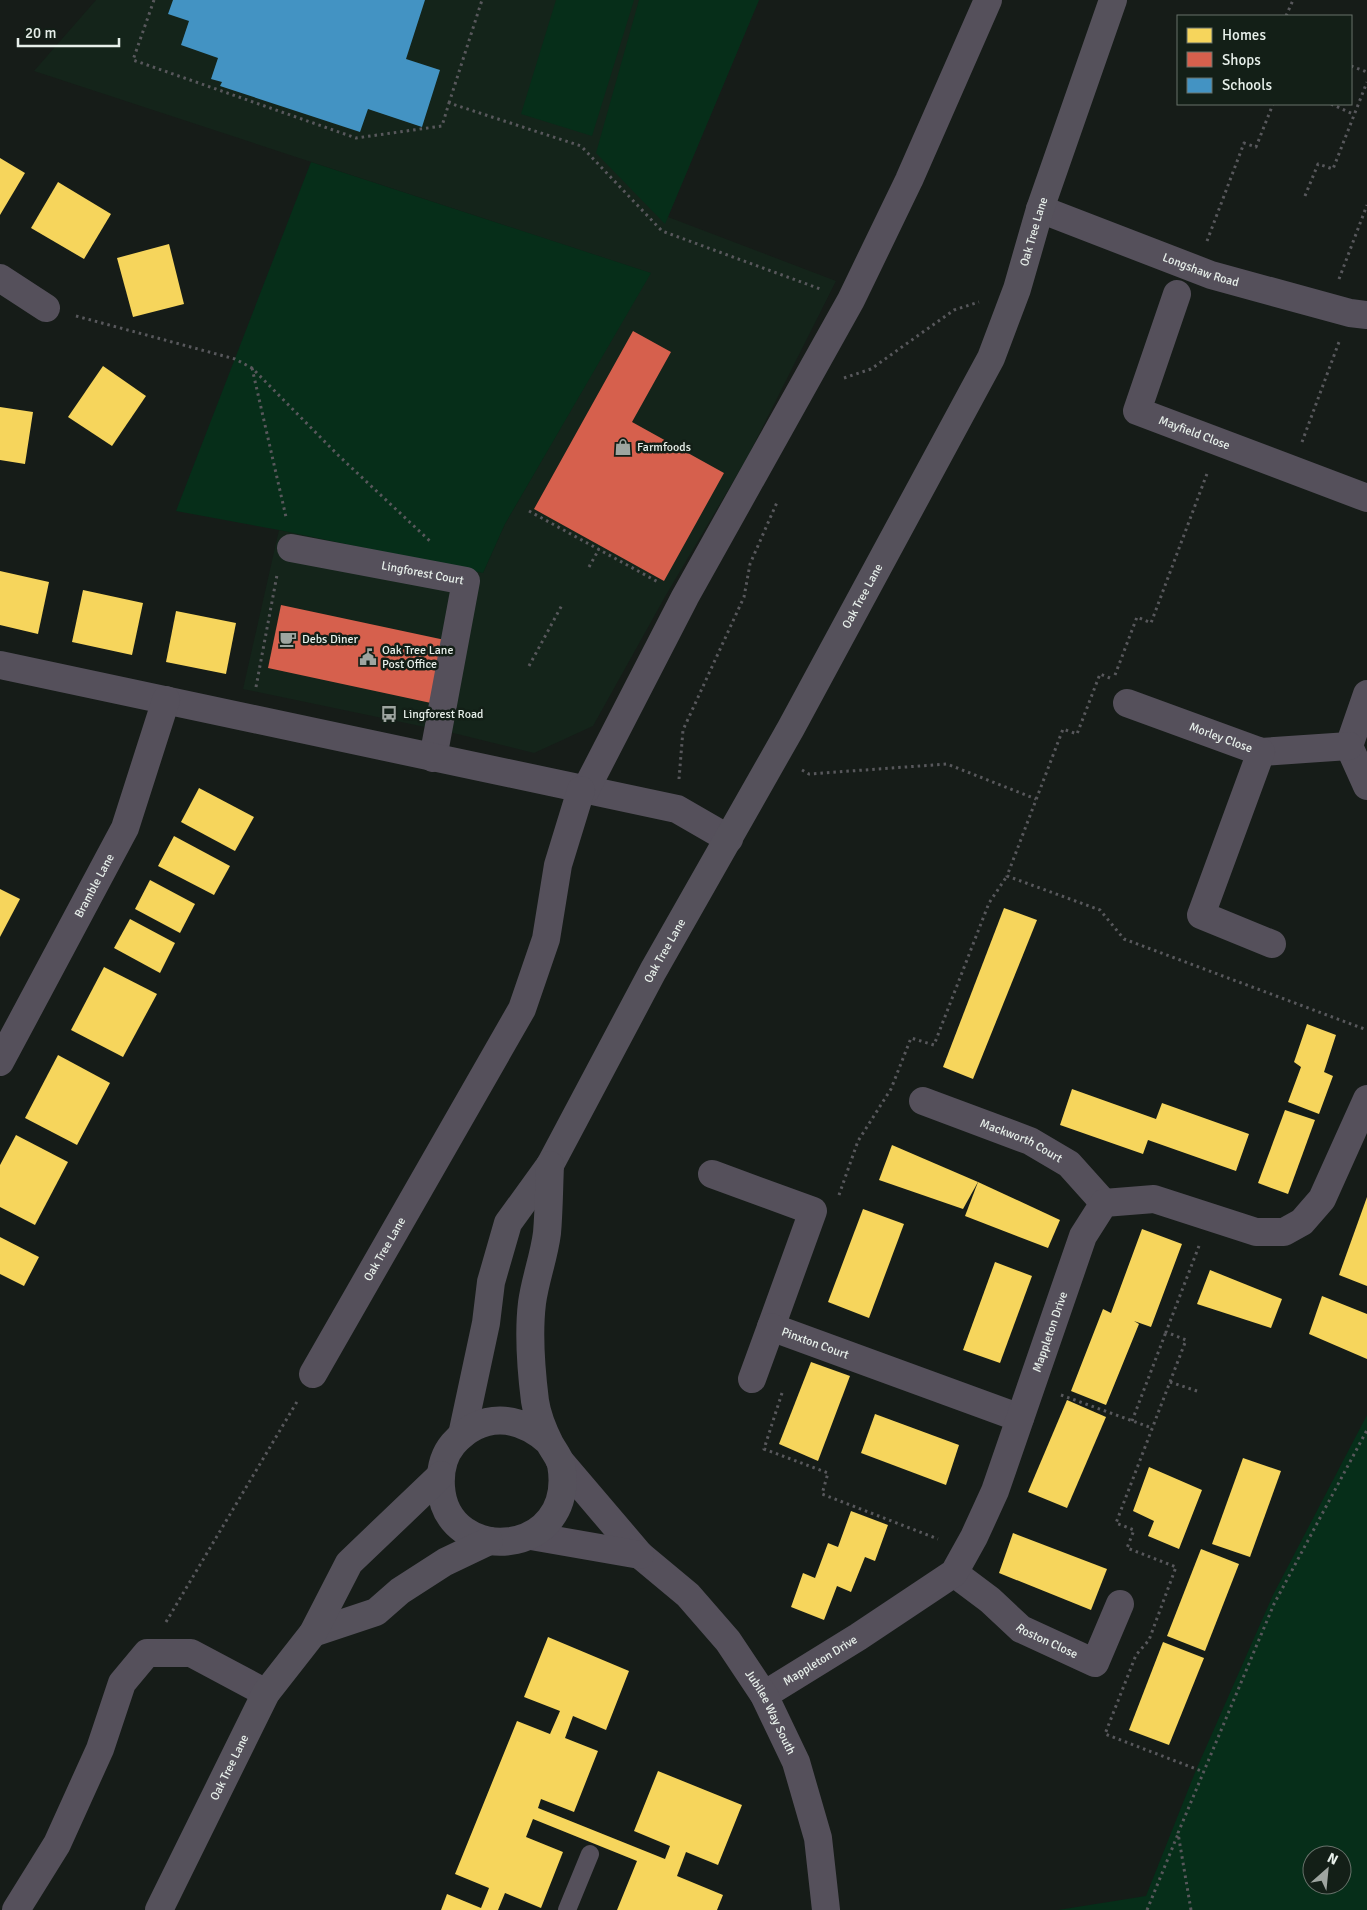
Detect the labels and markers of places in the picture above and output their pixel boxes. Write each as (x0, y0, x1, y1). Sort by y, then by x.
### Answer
shop icon: Farmfoods (613, 437, 633, 457)
place label: Farmfoods (637, 440, 691, 455)
cafe icon: Debs Diner (278, 629, 298, 649)
place label: Debs Diner (302, 632, 359, 647)
place label: Oak Tree Lane Post Office (382, 643, 453, 672)
public building icon: Oak Tree Lane Post Office (358, 647, 378, 667)
bus stop icon: Lingforest Road (379, 704, 399, 724)
place label: Lingforest Road (403, 707, 483, 722)

